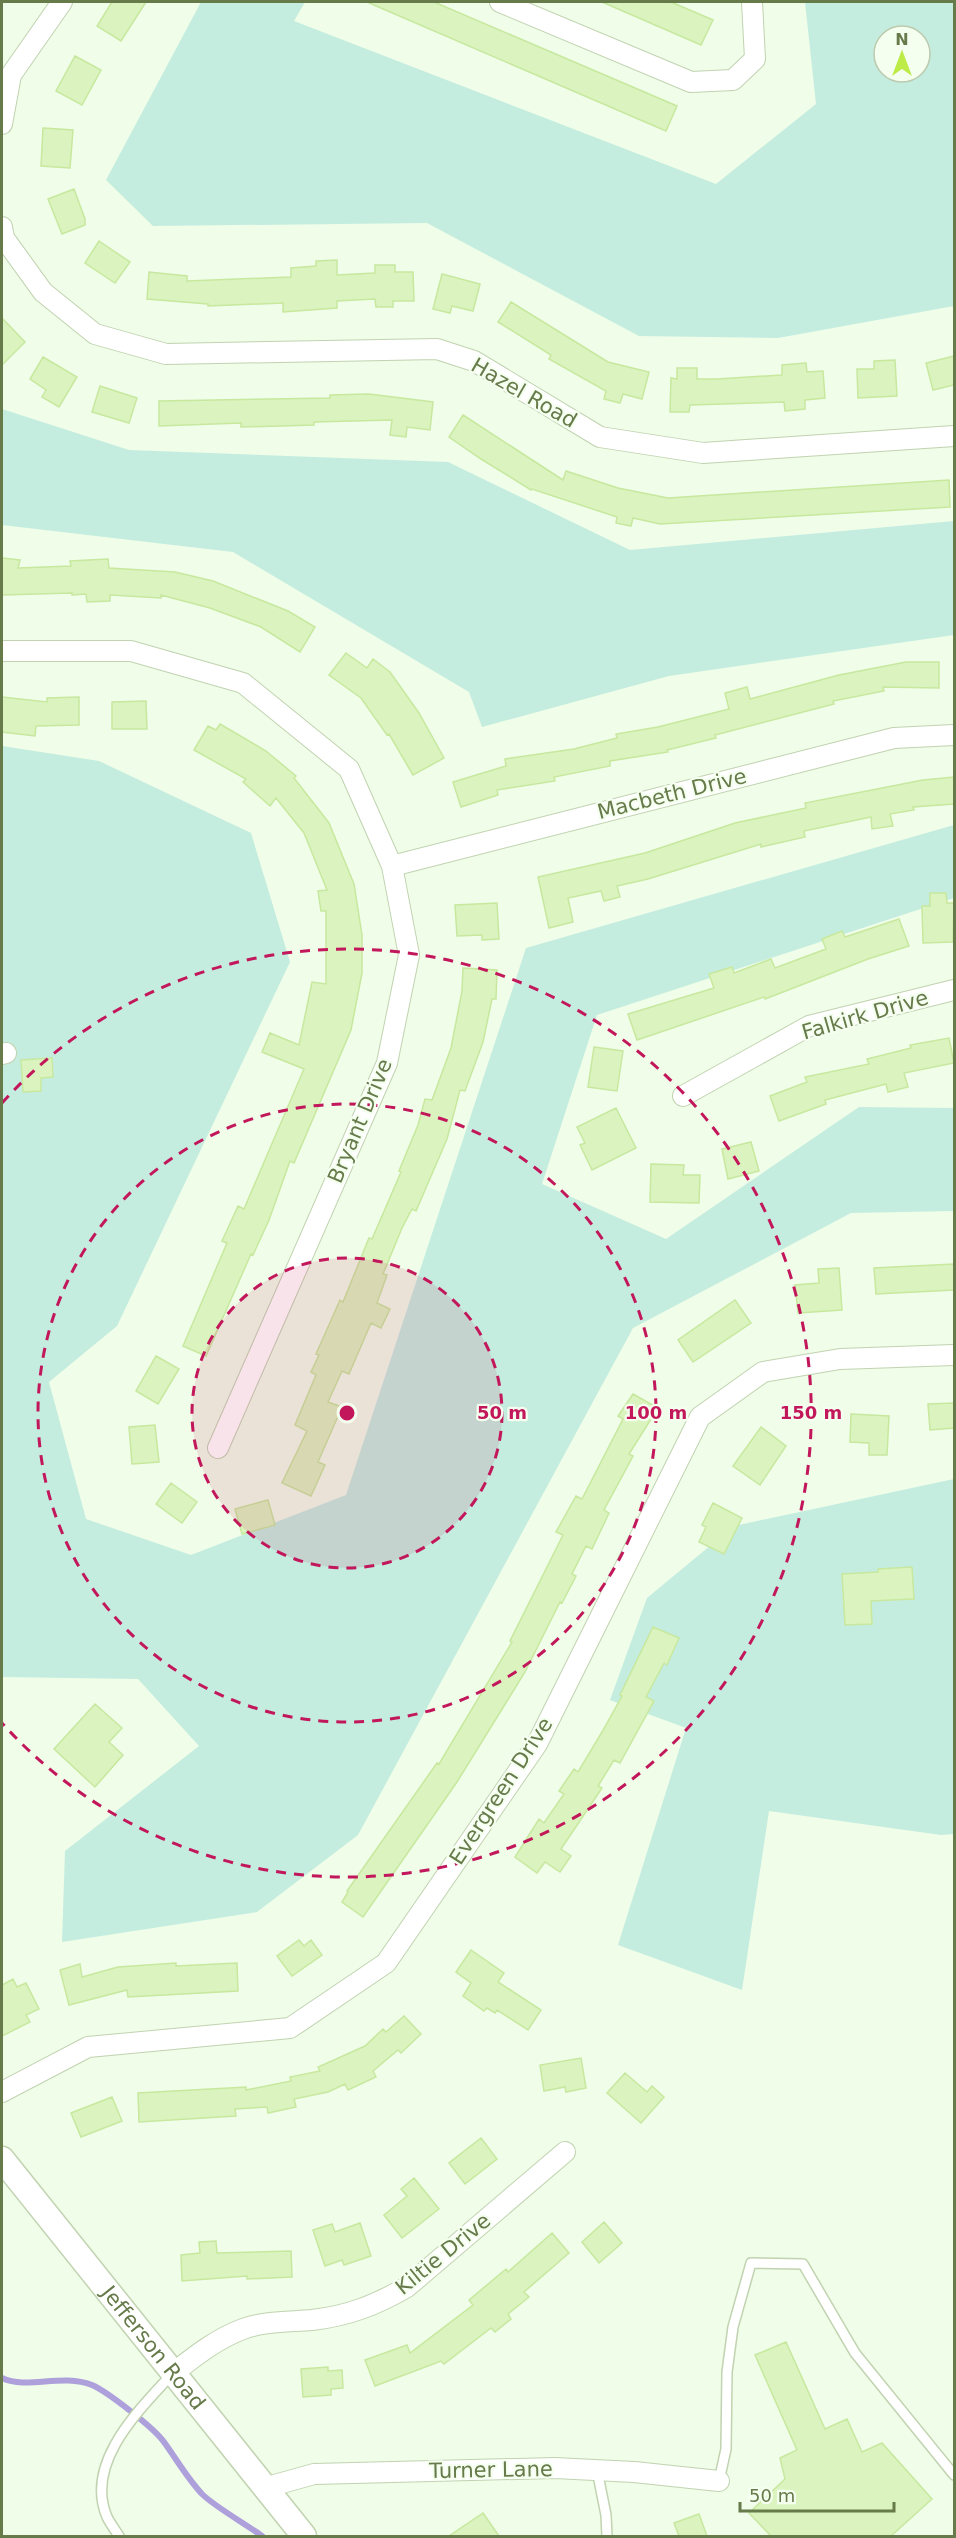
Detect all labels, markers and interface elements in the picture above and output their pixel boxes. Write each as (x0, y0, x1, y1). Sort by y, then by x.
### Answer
north arrow (872, 24, 932, 84)
text: N (895, 30, 909, 49)
street label: Hazel Road (467, 353, 581, 433)
street label: Macbeth Drive (595, 764, 749, 824)
street label: Falkirk Drive (799, 986, 931, 1044)
street label: Bryant Drive (323, 1055, 397, 1187)
text: 50 m (477, 1402, 527, 1423)
text: 100 m (625, 1402, 687, 1423)
text: 150 m (780, 1402, 842, 1423)
centre of rings (337, 1403, 357, 1423)
street label: Evergreen Drive (445, 1713, 557, 1869)
street label: Kiltie Drive (391, 2208, 495, 2300)
street label: Jefferson Road (95, 2280, 210, 2415)
street label: Turner Lane (428, 2457, 553, 2483)
scale bar (740, 2475, 894, 2513)
text: 50 m (749, 2485, 795, 2506)

